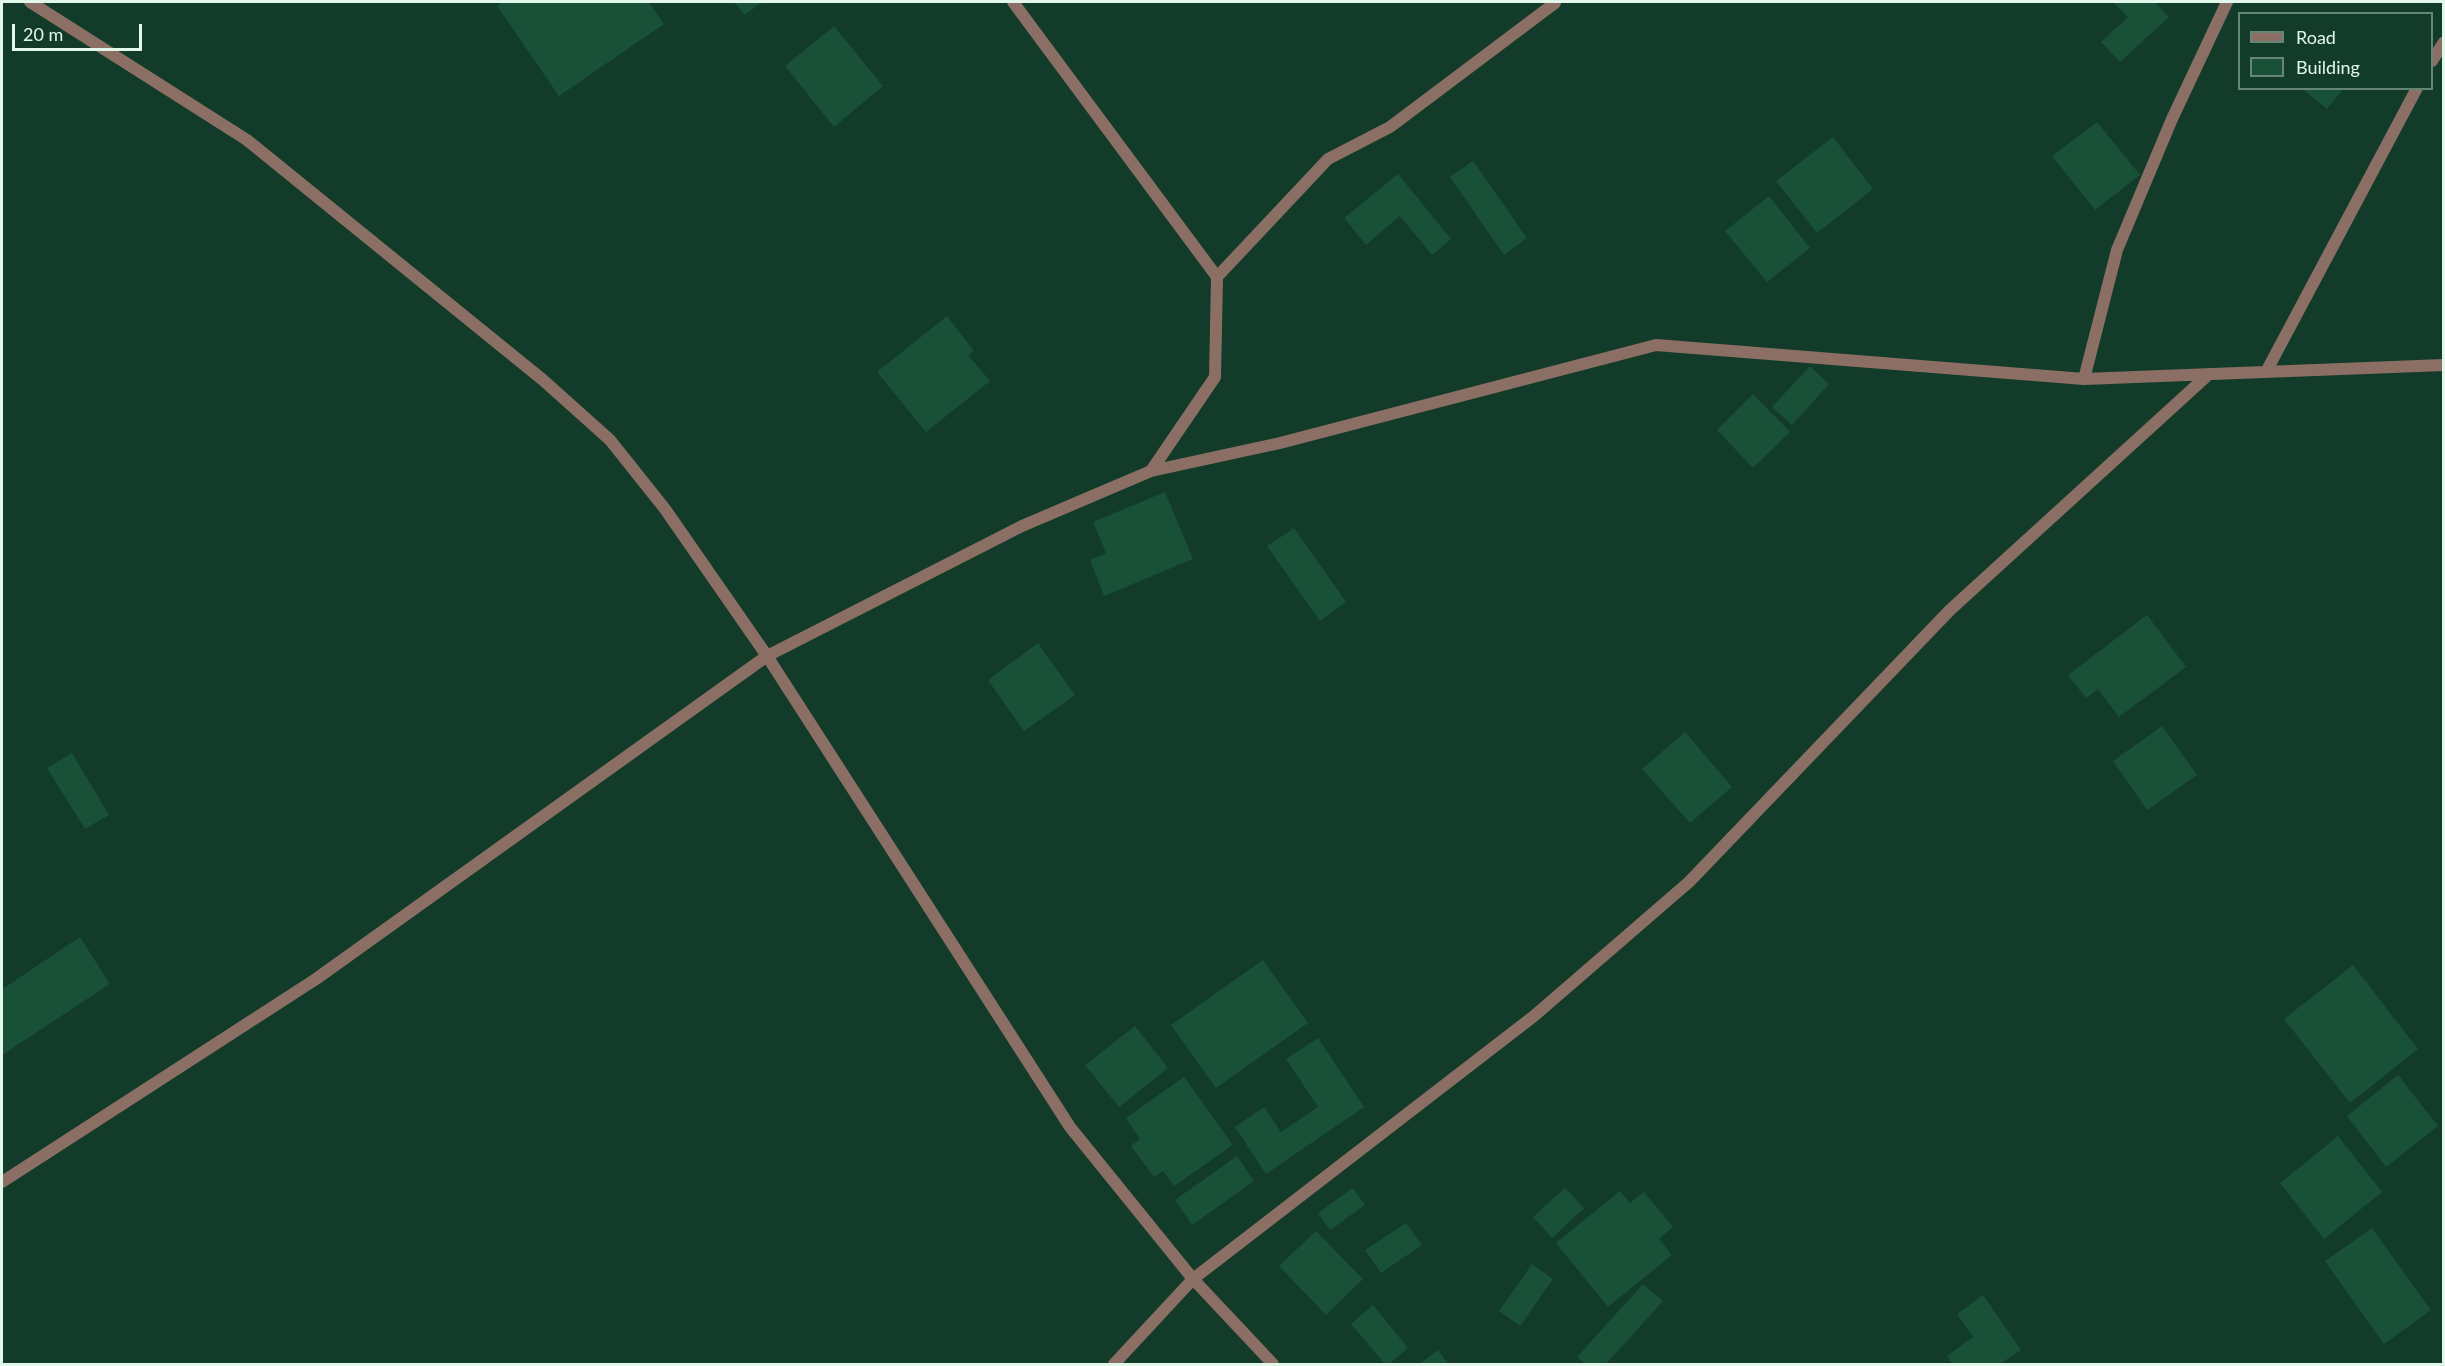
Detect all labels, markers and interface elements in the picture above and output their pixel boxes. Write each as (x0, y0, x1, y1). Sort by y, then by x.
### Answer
scale bar (15, 12, 146, 50)
legend (2238, 12, 2433, 90)
text: 20 m (23, 23, 63, 45)
text: Road (2296, 26, 2336, 48)
text: Building (2296, 56, 2360, 78)

